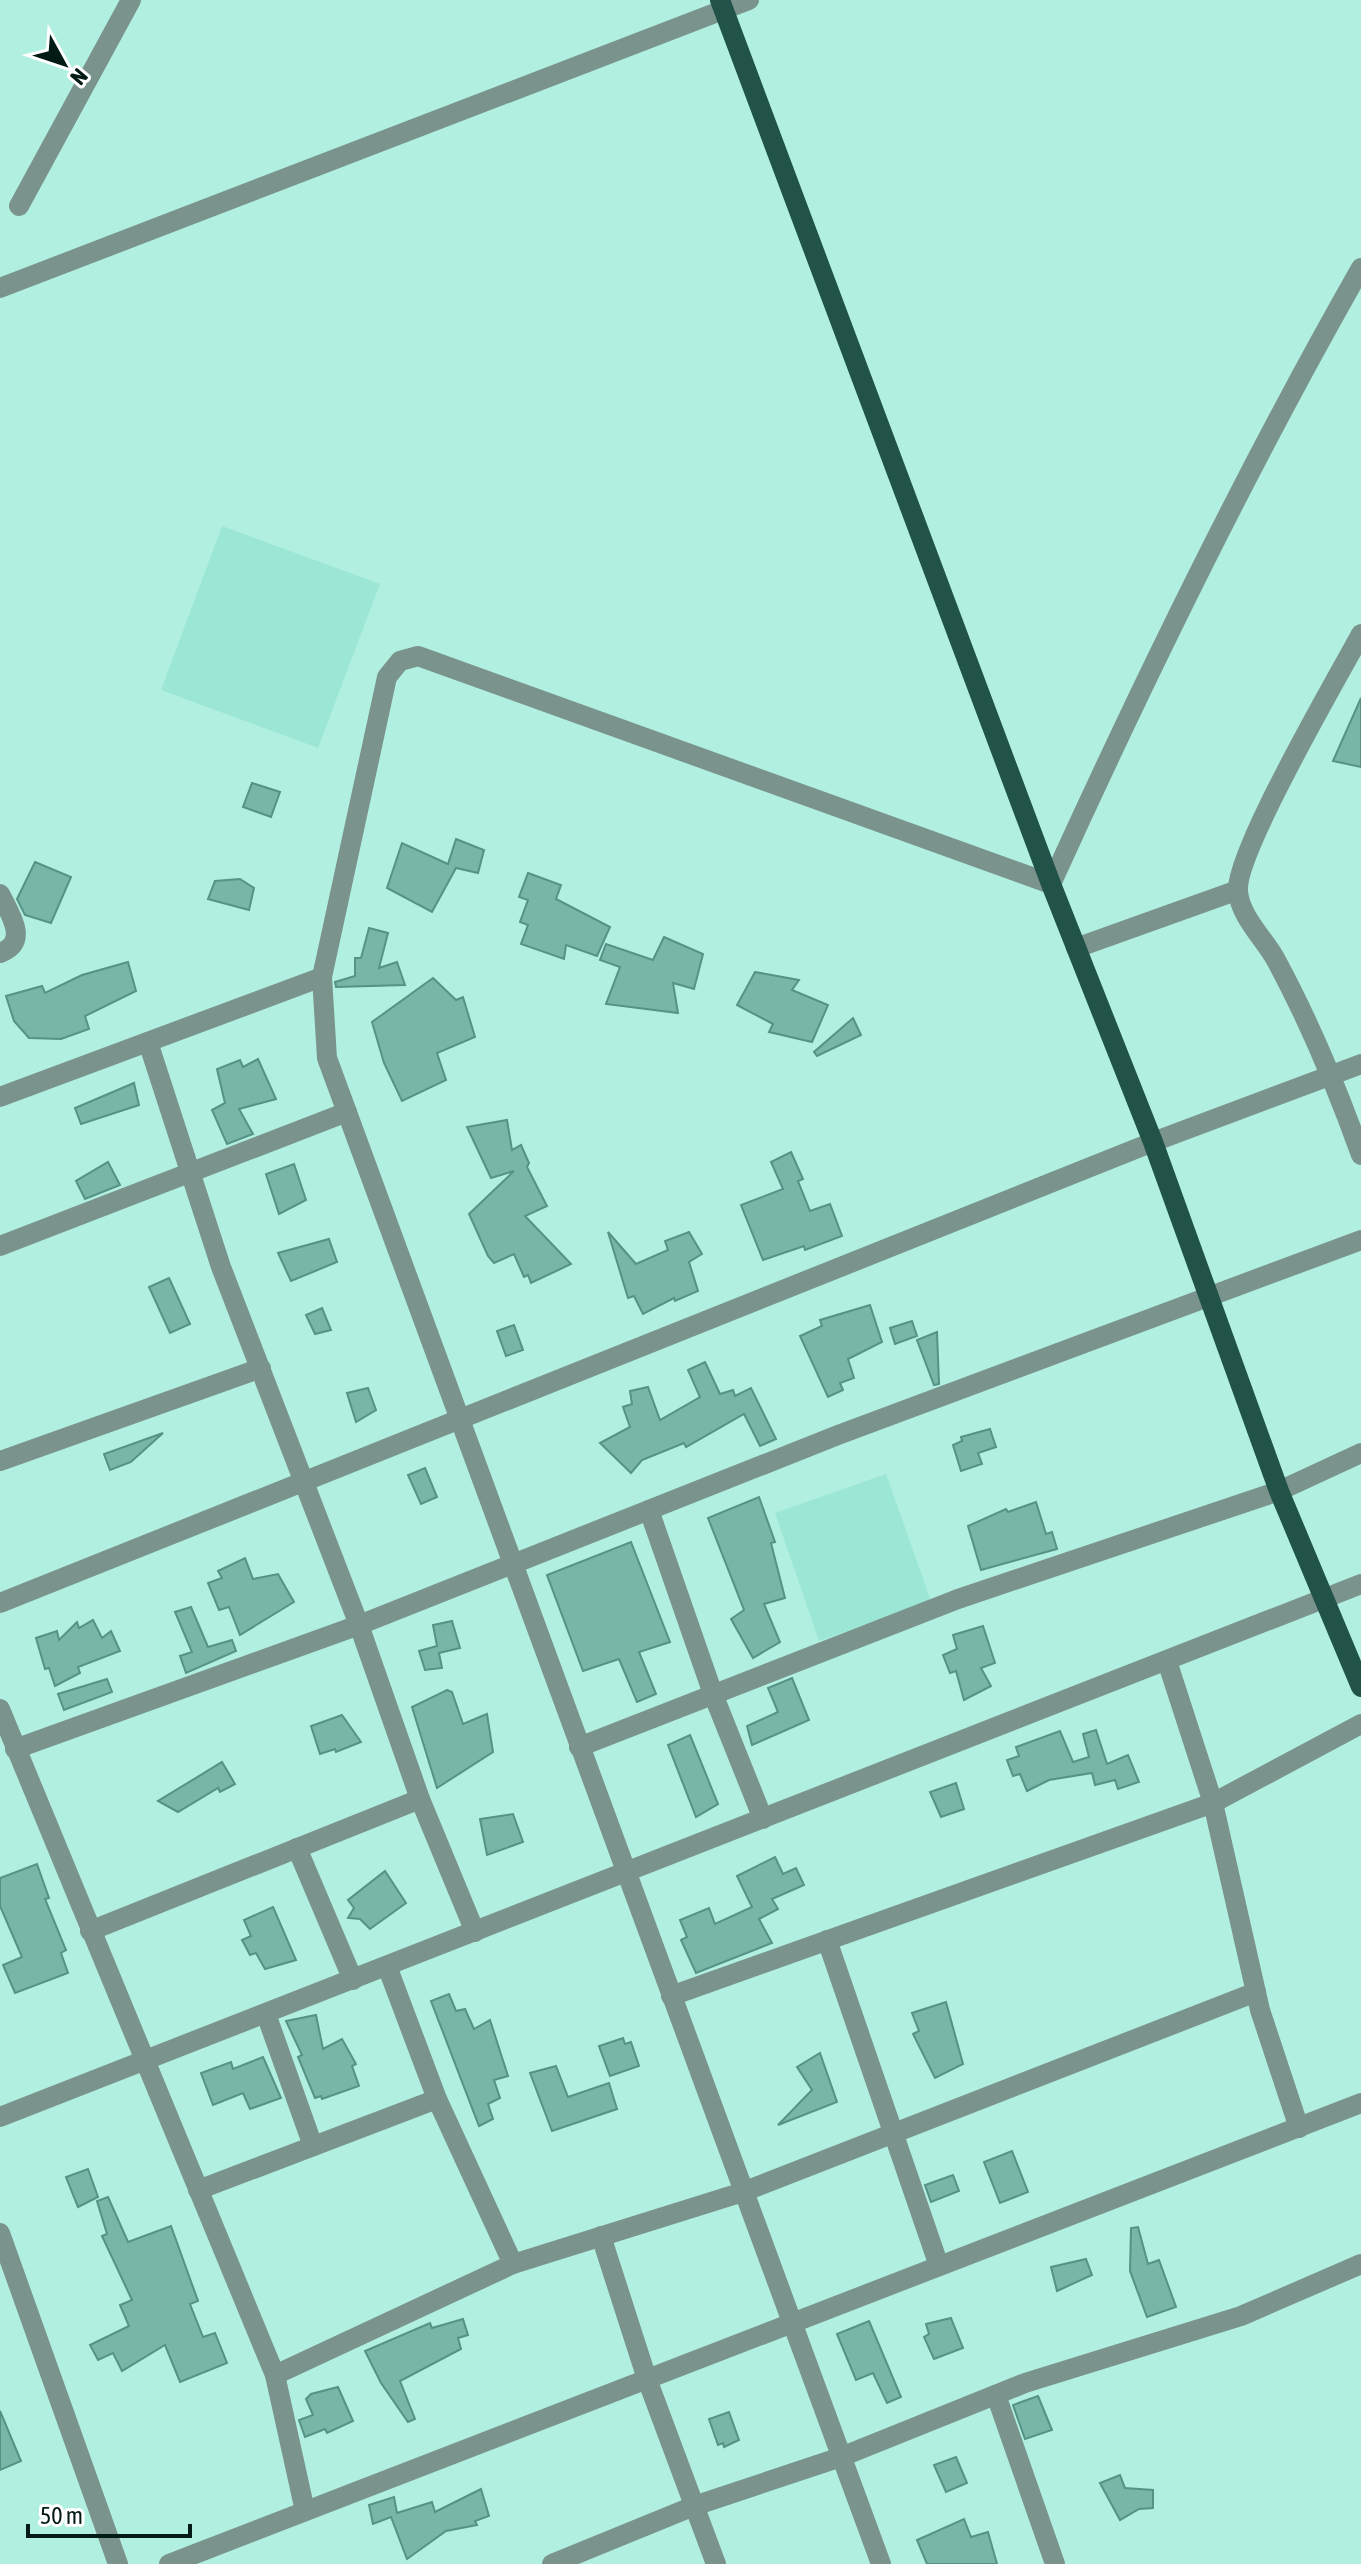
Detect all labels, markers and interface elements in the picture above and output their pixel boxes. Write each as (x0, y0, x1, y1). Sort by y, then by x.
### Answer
north arrow (24, 24, 104, 104)
text: N (65, 64, 93, 90)
scale bar (28, 2488, 190, 2538)
text: 50 m (40, 2502, 83, 2529)

